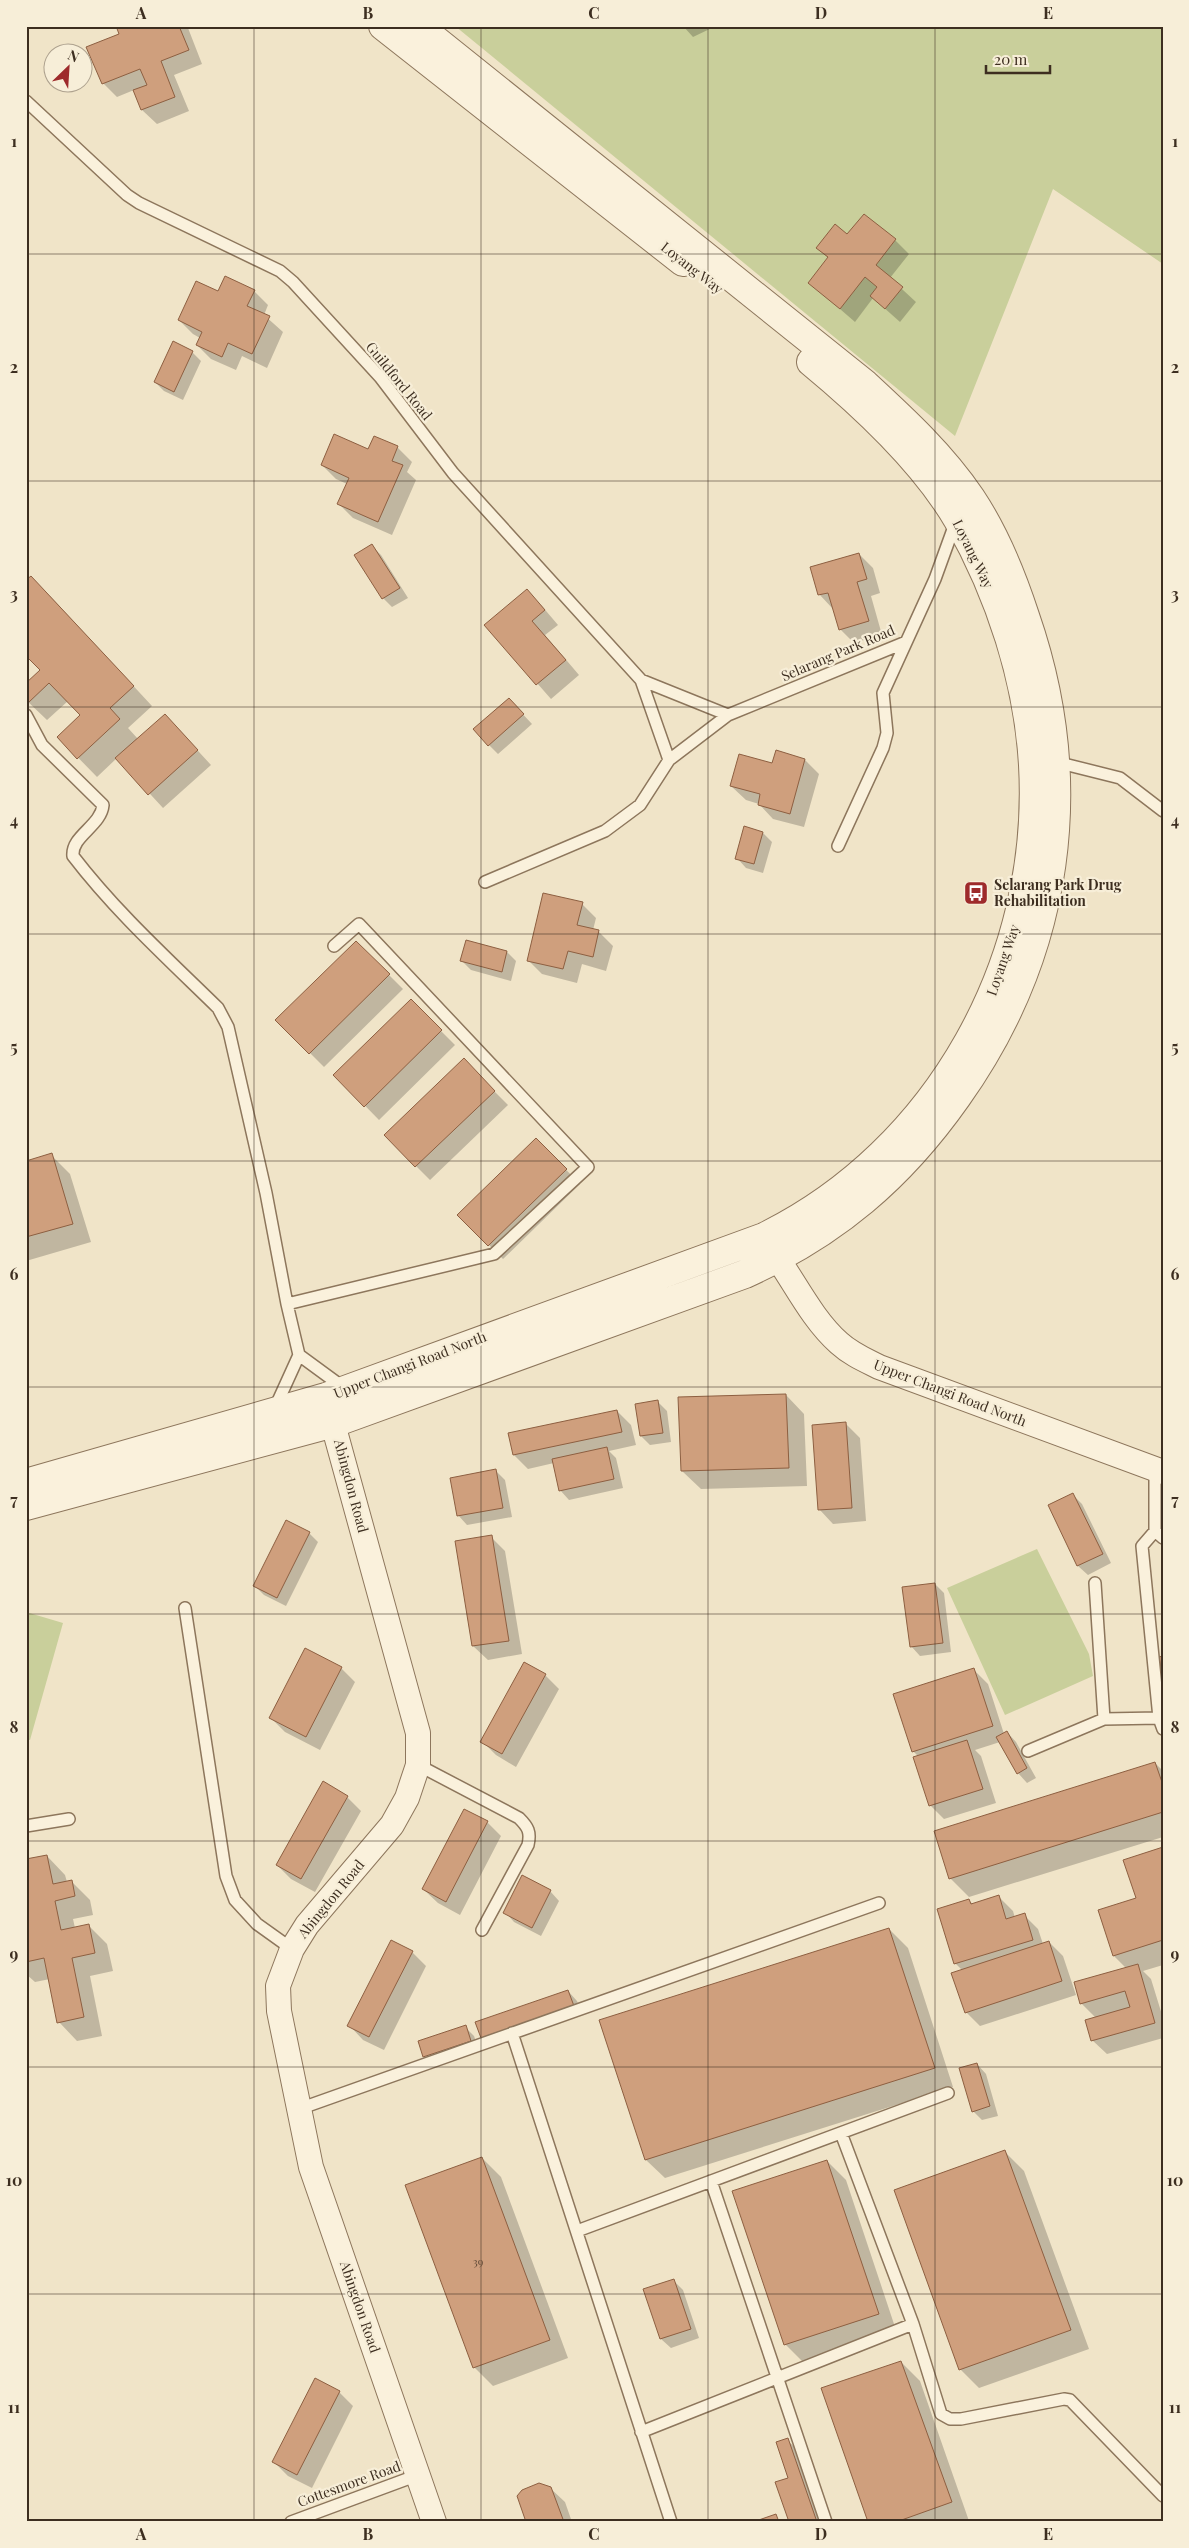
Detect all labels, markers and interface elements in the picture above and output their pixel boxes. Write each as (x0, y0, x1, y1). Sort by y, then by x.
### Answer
text: A (135, 2, 147, 23)
text: B (363, 2, 374, 23)
text: C (588, 2, 600, 23)
text: D (815, 2, 827, 23)
text: E (1043, 2, 1053, 23)
north arrow (42, 42, 92, 92)
scale bar (986, 42, 1050, 74)
text: N (65, 45, 82, 67)
text: 20 m (994, 49, 1028, 69)
text: 1 (11, 130, 17, 151)
text: 1 (1172, 130, 1178, 151)
street label: Loyang Way (657, 237, 727, 298)
street label: Guildford Road (362, 338, 437, 424)
text: 2 (10, 356, 18, 377)
text: 2 (1171, 356, 1179, 377)
street label: Loyang Way (949, 516, 998, 591)
text: 3 (10, 583, 18, 604)
text: 3 (1171, 583, 1179, 604)
street label: Selarang Park Road (778, 620, 898, 685)
text: 4 (10, 809, 18, 830)
text: 4 (1171, 809, 1179, 830)
place label: Selarang Park Drug Rehabilitation (994, 875, 1122, 910)
bus stop icon: Selarang Park Drug Rehabilitation (963, 880, 989, 906)
street label: Loyang Way (981, 922, 1024, 998)
text: 5 (10, 1036, 18, 1057)
text: 5 (1171, 1036, 1179, 1057)
text: 6 (10, 1263, 19, 1284)
text: 6 (1171, 1263, 1180, 1284)
street label: Upper Changi Road North (331, 1326, 490, 1402)
street label: Upper Changi Road North (871, 1355, 1030, 1431)
street label: Abingdon Road (330, 1436, 373, 1535)
text: 7 (10, 1489, 18, 1510)
text: 7 (1171, 1489, 1179, 1510)
text: 8 (10, 1716, 19, 1737)
text: 8 (1171, 1716, 1180, 1737)
street label: Abingdon Road (292, 1855, 368, 1943)
text: 9 (10, 1943, 19, 1964)
text: 9 (1171, 1943, 1180, 1964)
text: 10 (6, 2169, 22, 2190)
text: 10 (1167, 2169, 1183, 2190)
house number: 39 (473, 2254, 484, 2269)
street label: Abingdon Road (336, 2258, 385, 2355)
text: 11 (8, 2396, 20, 2417)
text: 11 (1169, 2396, 1181, 2417)
street label: Cottesmore Road (295, 2456, 403, 2511)
text: A (135, 2523, 147, 2544)
text: B (363, 2523, 374, 2544)
text: C (588, 2523, 600, 2544)
text: D (815, 2523, 827, 2544)
text: E (1043, 2523, 1053, 2544)

